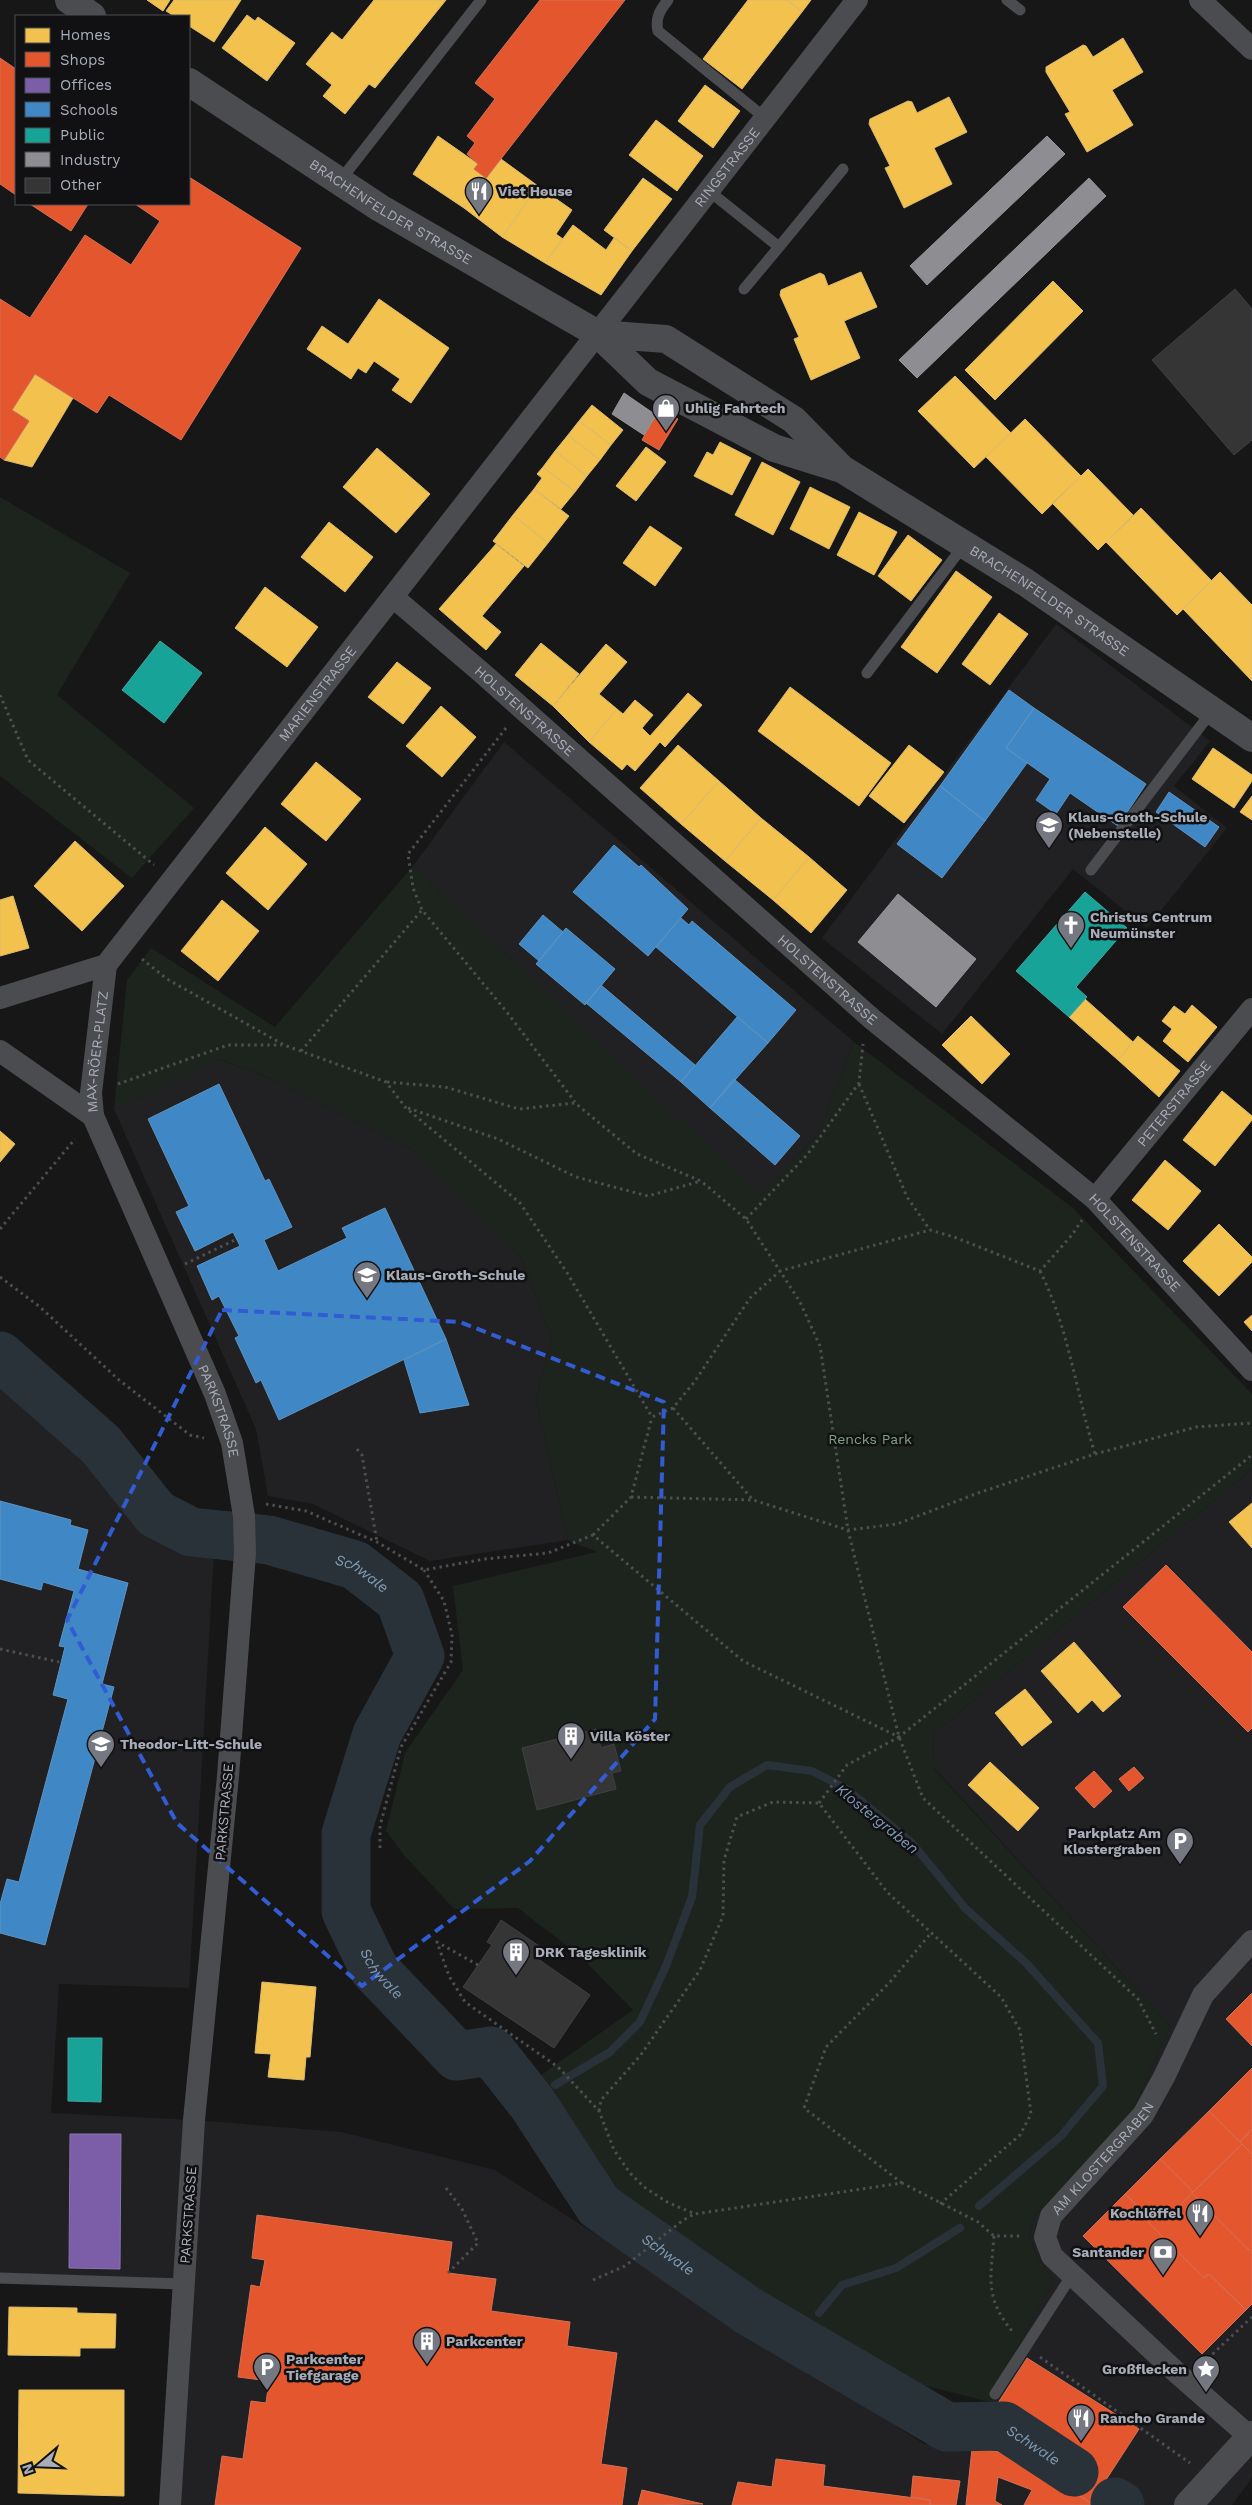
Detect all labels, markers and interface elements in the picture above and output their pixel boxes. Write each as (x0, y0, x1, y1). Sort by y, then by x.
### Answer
legend (15, 15, 190, 205)
text: Homes (60, 26, 111, 44)
text: Shops (60, 51, 105, 69)
text: Offices (60, 76, 112, 94)
text: Schools (60, 101, 118, 119)
street label: RINGSTRASSE (691, 124, 763, 210)
text: Public (60, 126, 105, 144)
text: Industry (60, 151, 121, 169)
street label: BRACHENFELDER STRASSE (307, 156, 475, 268)
text: Other (60, 176, 102, 194)
restaurant icon: Viet House (464, 176, 494, 215)
place label: Viet House (498, 183, 573, 199)
shop icon: Uhlig Fahrtech (651, 393, 681, 432)
place label: Uhlig Fahrtech (685, 400, 786, 416)
street label: BRACHENFELDER STRASSE (967, 542, 1132, 659)
street label: MARIENSTRASSE (275, 643, 359, 744)
street label: HOLSTENSTRASSE (472, 662, 578, 759)
place label: Klaus-Groth-Schule (Nebenstelle) (1068, 809, 1207, 841)
school or university icon: Klaus-Groth-Schule (Nebenstelle) (1034, 810, 1064, 849)
place label: Christus Centrum Neumünster (1090, 909, 1212, 941)
church icon: Christus Centrum Neumünster (1056, 910, 1086, 949)
street label: HOLSTENSTRASSE (774, 931, 881, 1028)
street label: MAX-RÖER-PLATZ (83, 990, 111, 1113)
street label: PETERSTRASSE (1134, 1057, 1214, 1150)
street label: HOLSTENSTRASSE (1086, 1190, 1184, 1295)
school or university icon: Klaus-Groth-Schule (352, 1260, 382, 1299)
place label: Klaus-Groth-Schule (386, 1267, 525, 1283)
street label: PARKSTRASSE (195, 1362, 242, 1459)
park label: Rencks Park (828, 1431, 912, 1447)
water label: Schwale (333, 1551, 392, 1597)
building icon: Villa Köster (556, 1721, 586, 1760)
place label: Villa Köster (590, 1728, 670, 1744)
school or university icon: Theodor-Litt-Schule (86, 1729, 116, 1768)
place label: Theodor-Litt-Schule (120, 1736, 262, 1752)
street label: PARKSTRASSE (212, 1763, 236, 1861)
water label: Klostergraben (832, 1780, 922, 1858)
place label: Parkplatz Am Klostergraben (1063, 1825, 1161, 1857)
parking icon: Parkplatz Am Klostergraben (1165, 1826, 1195, 1865)
building icon: DRK Tagesklinik (501, 1937, 531, 1976)
place label: DRK Tagesklinik (535, 1944, 647, 1960)
water label: Schwale (356, 1945, 407, 2003)
street label: AM KLOSTERGRABEN (1048, 2099, 1157, 2218)
street label: PARKSTRASSE (177, 2166, 199, 2264)
restaurant icon: Kochlöffel (1185, 2198, 1215, 2237)
place label: Kochlöffel (1110, 2205, 1181, 2221)
water label: Schwale (638, 2230, 698, 2279)
bank icon: Santander (1148, 2237, 1178, 2276)
place label: Santander (1072, 2244, 1144, 2260)
building icon: Parkcenter (412, 2326, 442, 2365)
place label: Parkcenter (446, 2333, 523, 2349)
place label: Parkcenter Tiefgarage (286, 2351, 363, 2383)
parking icon: Parkcenter Tiefgarage (252, 2352, 282, 2391)
place icon: Großflecken (1191, 2354, 1221, 2393)
place label: Großflecken (1102, 2361, 1187, 2377)
restaurant icon: Rancho Grande (1066, 2403, 1096, 2442)
place label: Rancho Grande (1100, 2410, 1205, 2426)
water label: Schwale (1003, 2421, 1063, 2469)
north arrow (15, 2440, 65, 2490)
text: N (18, 2462, 37, 2477)

